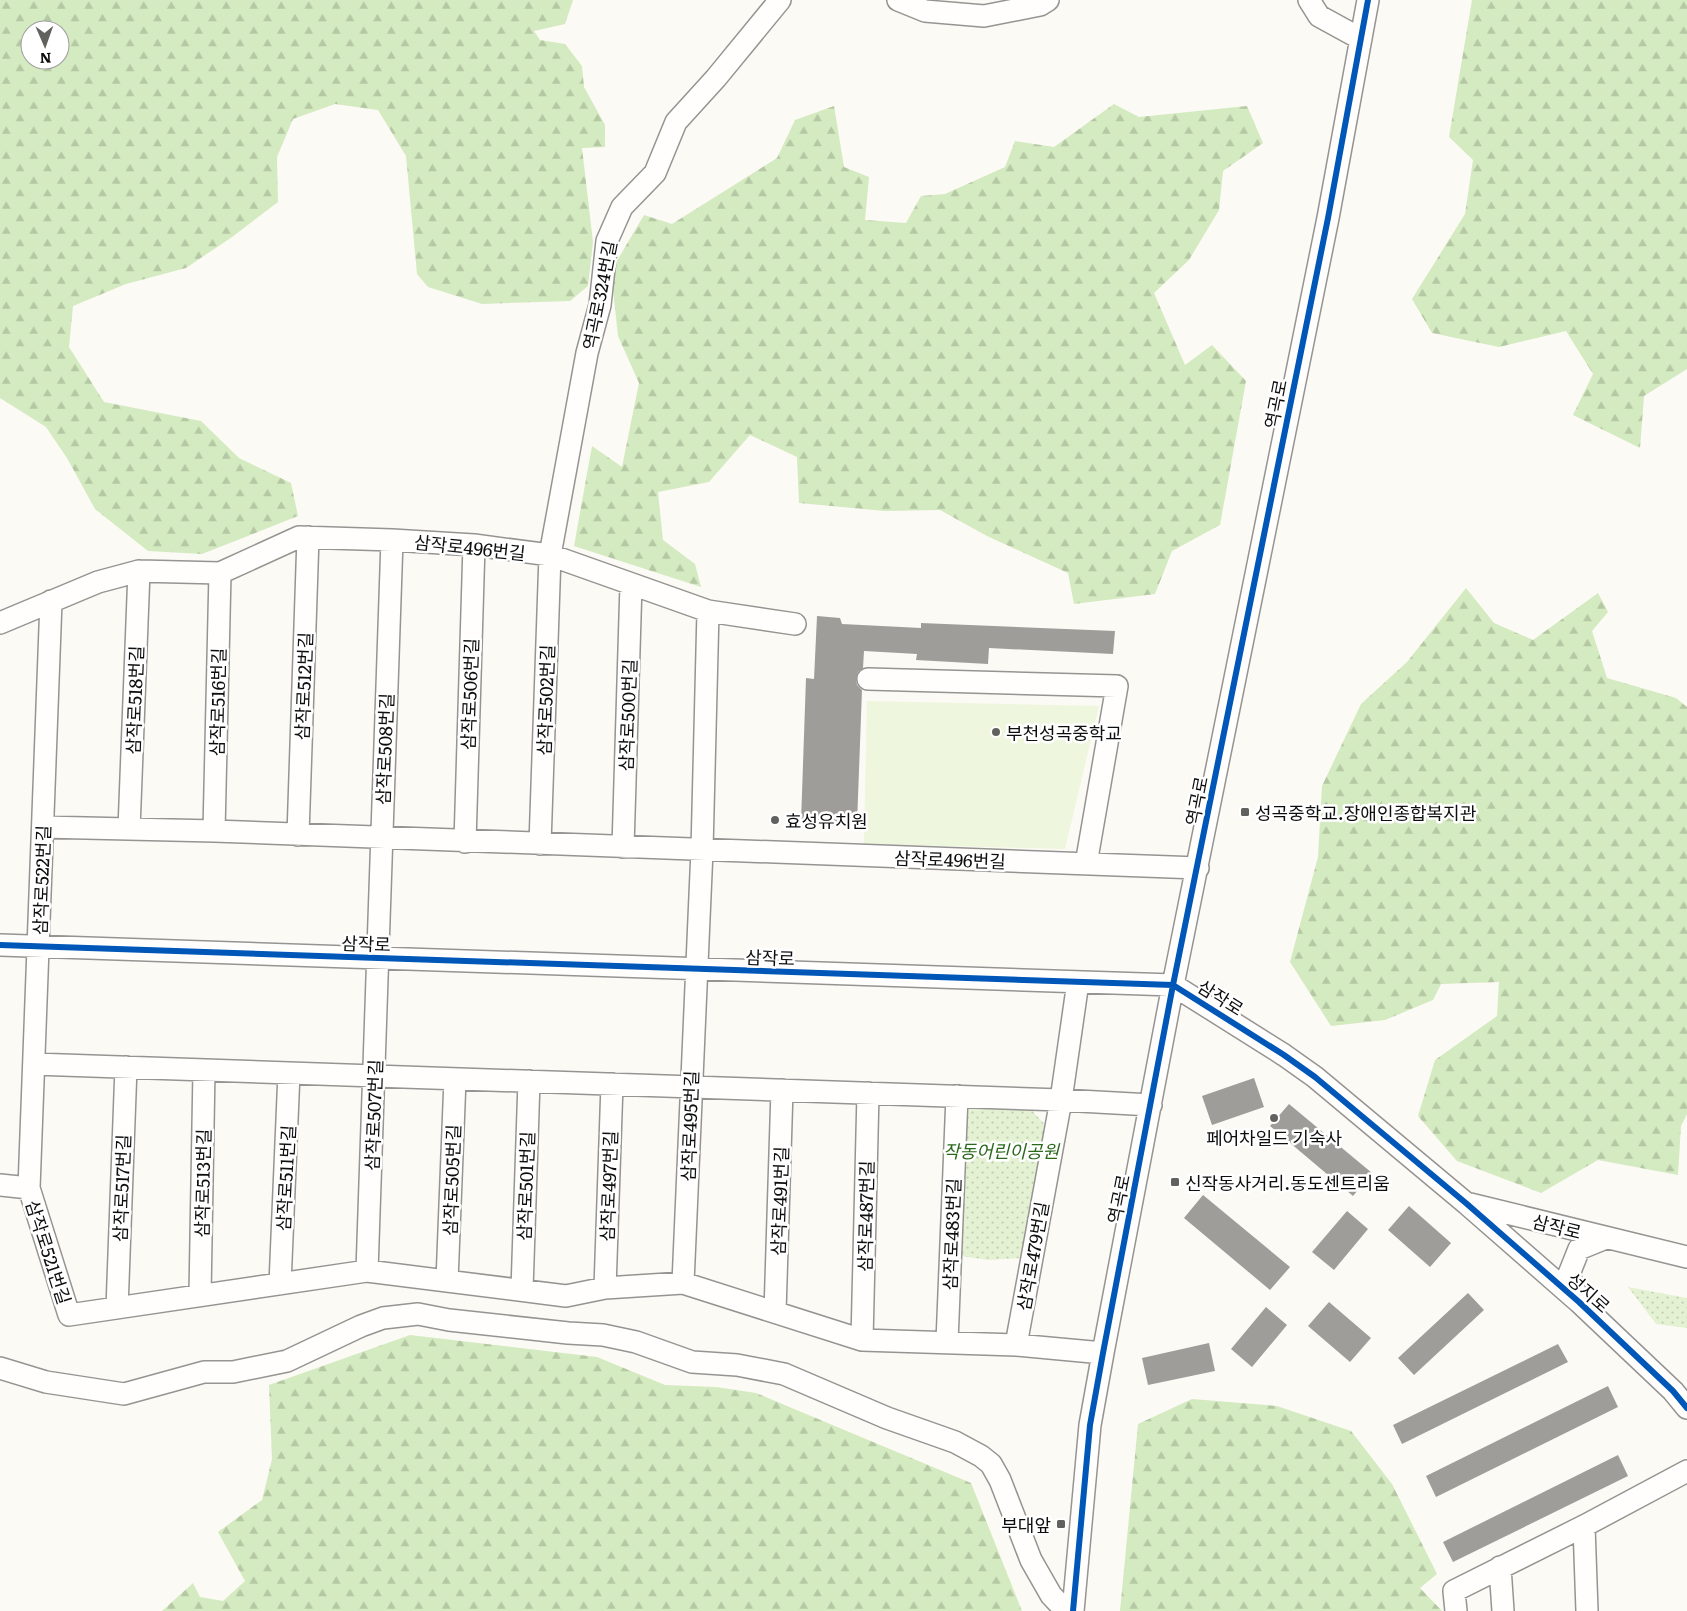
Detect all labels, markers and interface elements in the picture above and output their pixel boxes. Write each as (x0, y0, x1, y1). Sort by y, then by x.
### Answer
north arrow (20, 20, 70, 70)
text: N (39, 49, 52, 69)
street label: 역곡로324번길 (575, 238, 623, 352)
street label: 역곡로 (1257, 377, 1293, 431)
street label: 삼작로496번길 (413, 528, 527, 566)
street label: 삼작로512번길 (288, 631, 318, 741)
street label: 삼작로506번길 (454, 638, 484, 750)
street label: 삼작로502번길 (530, 644, 560, 756)
street label: 삼작로518번길 (119, 645, 149, 755)
street label: 삼작로516번길 (203, 647, 231, 757)
street label: 삼작로500번길 (612, 658, 642, 772)
street label: 삼작로508번길 (369, 692, 399, 806)
place label: 부천성곡중학교 (1006, 719, 1122, 746)
marker: 부천성곡중학교 (990, 726, 1002, 738)
street label: 역곡로 (1178, 774, 1214, 828)
place label: 성곡중학교.장애인종합복지관 (1255, 799, 1477, 826)
marker: 성곡중학교.장애인종합복지관 (1239, 806, 1251, 818)
place label: 효성유치원 (785, 807, 868, 834)
marker: 효성유치원 (769, 814, 781, 826)
street label: 삼작로522번길 (26, 825, 56, 935)
street label: 삼작로496번길 (894, 844, 1006, 874)
street label: 삼작로 (341, 929, 391, 957)
street label: 삼작로 (745, 943, 795, 971)
street label: 삼작로 (1193, 972, 1249, 1022)
street label: 삼작로507번길 (358, 1059, 388, 1171)
street label: 삼작로495번길 (674, 1070, 704, 1182)
marker: 페어차일드 기숙사 (1268, 1112, 1280, 1124)
street label: 삼작로511번길 (269, 1124, 301, 1232)
street label: 삼작로505번길 (436, 1124, 466, 1236)
place label: 페어차일드 기숙사 (1206, 1124, 1342, 1151)
street label: 삼작로513번길 (188, 1128, 216, 1238)
street label: 삼작로497번길 (593, 1130, 623, 1242)
street label: 삼작로501번길 (510, 1131, 540, 1241)
street label: 삼작로517번길 (106, 1134, 136, 1242)
park label: 작동어린이공원 (943, 1137, 1060, 1164)
street label: 삼작로491번길 (764, 1146, 794, 1256)
street label: 삼작로487번길 (851, 1160, 879, 1272)
place label: 신작동사거리.동도센트리움 (1185, 1169, 1390, 1196)
street label: 역곡로 (1100, 1172, 1136, 1226)
marker: 신작동사거리.동도센트리움 (1169, 1176, 1181, 1188)
street label: 삼작로483번길 (936, 1177, 966, 1291)
street label: 삼작로521번길 (19, 1196, 79, 1308)
street label: 삼작로479번길 (1009, 1199, 1055, 1313)
street label: 삼작로 (1530, 1207, 1584, 1245)
street label: 성지로 (1562, 1265, 1616, 1319)
place label: 부대앞 (1001, 1511, 1051, 1538)
marker: 부대앞 (1055, 1518, 1067, 1530)

